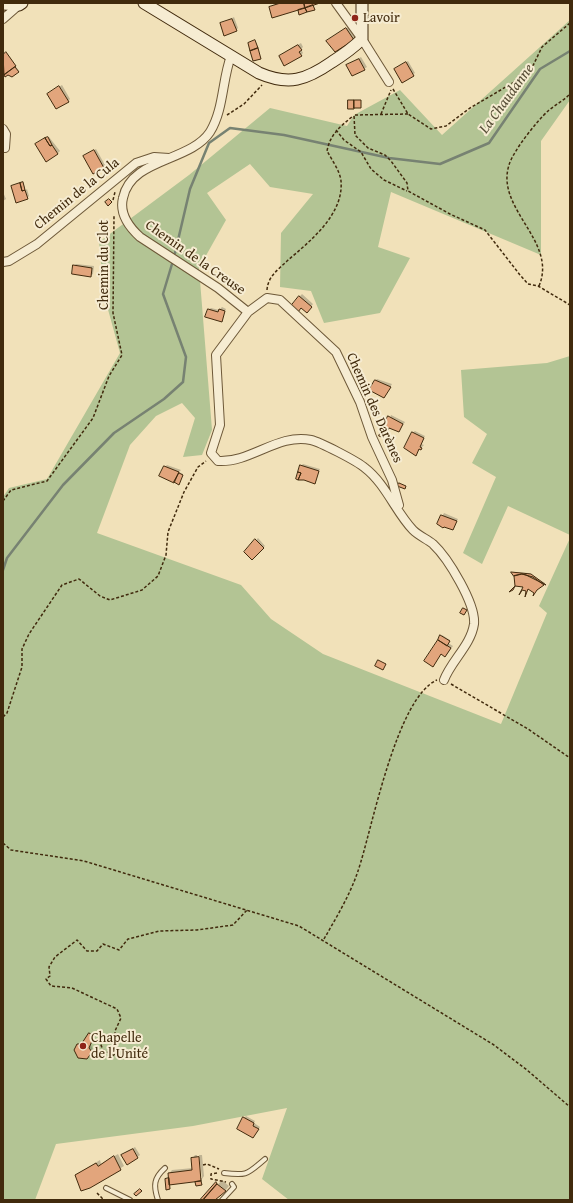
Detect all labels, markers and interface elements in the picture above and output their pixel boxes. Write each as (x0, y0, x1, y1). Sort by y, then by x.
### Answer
place label: Lavoir (363, 10, 400, 26)
marker: Lavoir (350, 13, 360, 23)
water label: La Chaudanne (476, 61, 538, 137)
street label: Chemin de la Cula (31, 154, 123, 234)
street label: Chemin de la Creuse (142, 217, 248, 299)
street label: Chemin du Clot (96, 220, 112, 310)
street label: Chemin des Darènes (342, 350, 406, 466)
place label: Chapelle de l'Unité (91, 1030, 148, 1062)
marker: Chapelle de l'Unité (78, 1041, 88, 1051)

